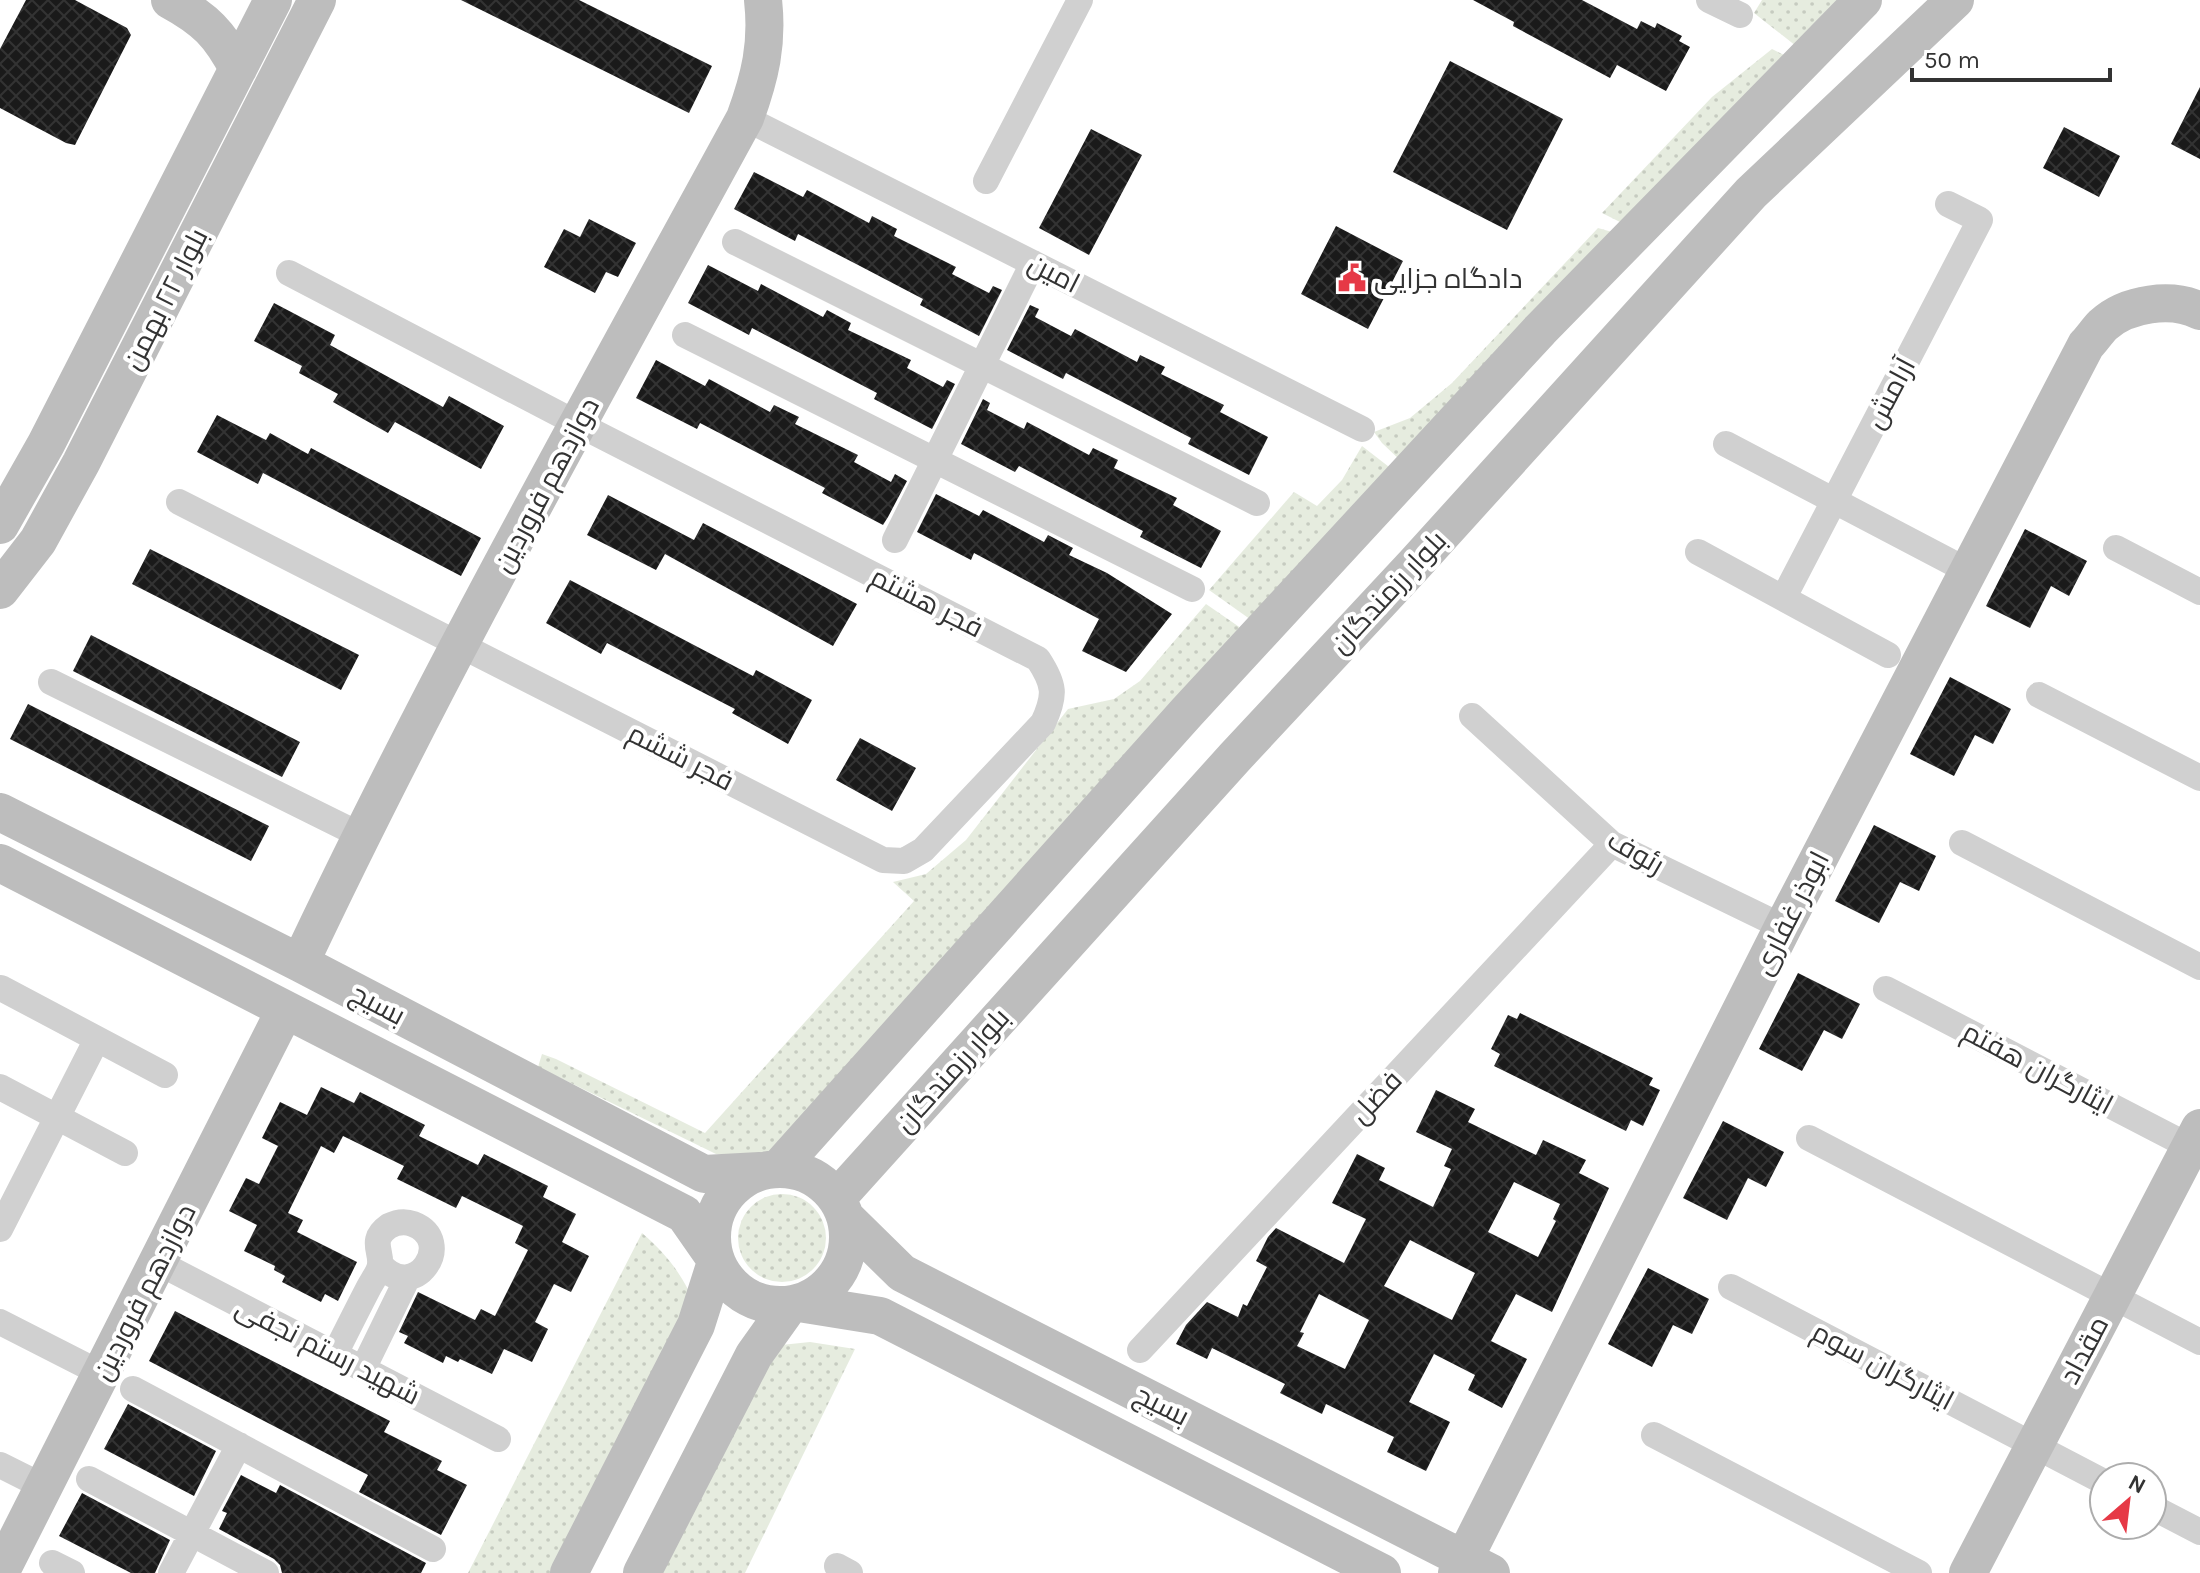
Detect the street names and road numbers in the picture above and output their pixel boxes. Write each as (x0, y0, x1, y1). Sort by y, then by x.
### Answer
street label: بلوار ۲۲ بهمن (115, 223, 215, 375)
street label: امین (1023, 246, 1085, 300)
street label: آرامش (1858, 352, 1922, 434)
street label: دوازدهم فروردین (486, 392, 609, 579)
street label: بلوار رزمندگان (1323, 524, 1453, 660)
street label: فجر هشتم (864, 560, 989, 647)
street label: فجر ششم (621, 716, 740, 800)
street label: رئوف (1602, 823, 1670, 881)
street label: ابوذر غفاری (1746, 846, 1836, 980)
street label: بسیج (344, 976, 411, 1034)
street label: بلوار رزمندگان (888, 1001, 1016, 1139)
street label: ایثارگران هفتم (1956, 1014, 2119, 1124)
street label: فضل (1343, 1064, 1409, 1130)
street label: دوازدهم فروردین (85, 1198, 205, 1387)
street label: شهید رستم نجفی (229, 1290, 426, 1414)
street label: مقداد (2053, 1311, 2115, 1389)
street label: ایثارگران سوم (1805, 1315, 1960, 1420)
street label: بسیج (1128, 1377, 1195, 1435)

